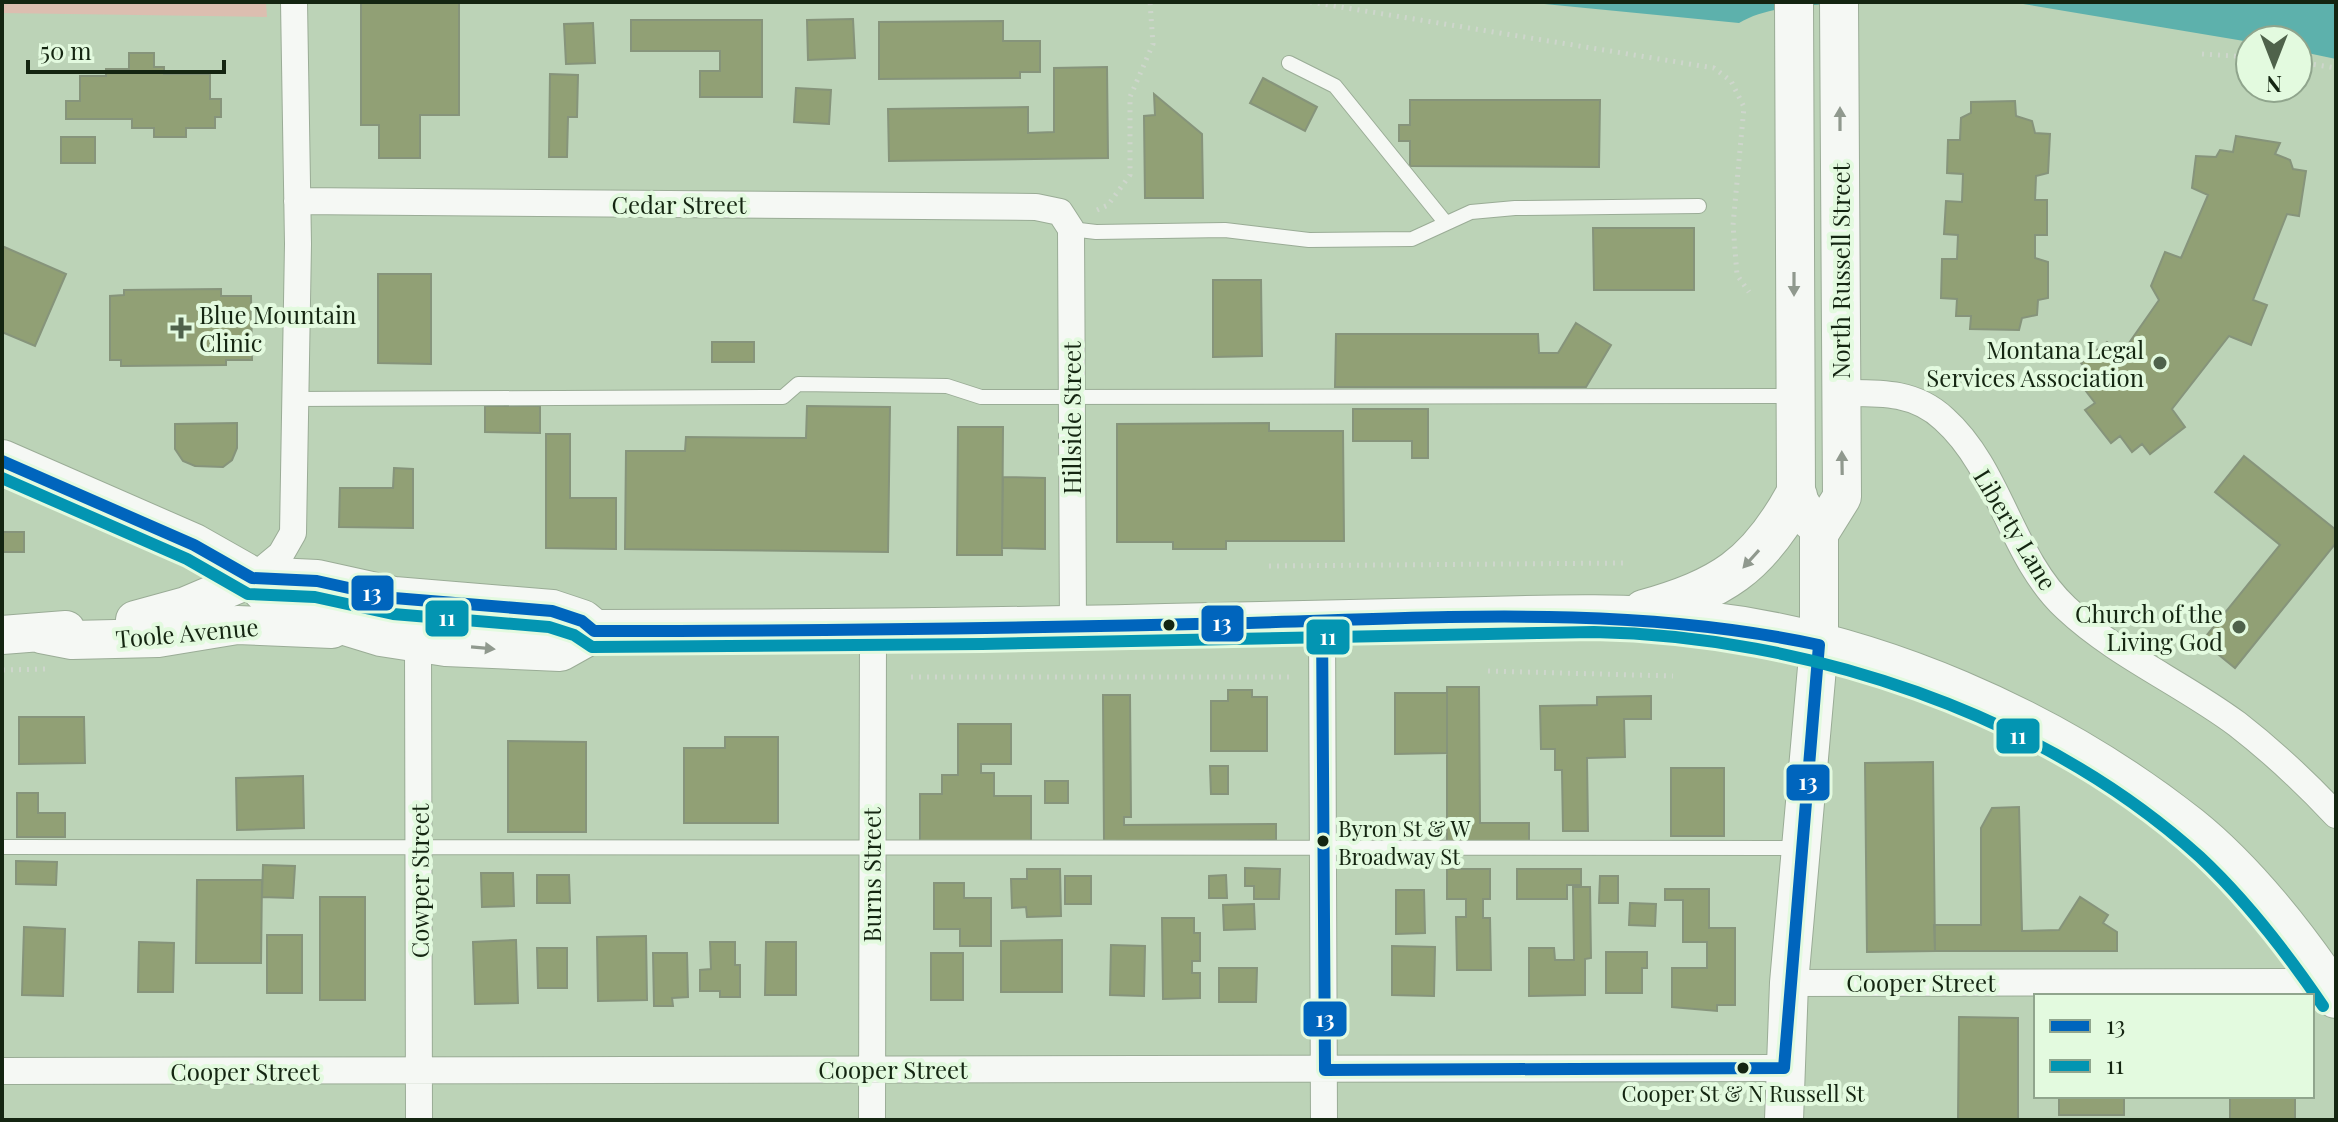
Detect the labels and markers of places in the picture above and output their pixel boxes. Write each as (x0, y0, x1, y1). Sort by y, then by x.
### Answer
place label: Blue Mountain Clinic (199, 298, 356, 358)
marker: Blue Mountain Clinic (170, 317, 192, 339)
place label: Montana Legal Services Association (1926, 333, 2144, 393)
marker: Montana Legal Services Association (2151, 354, 2169, 372)
place label: Church of the Living God (2075, 597, 2223, 657)
unlabelled marker (1161, 617, 1177, 633)
marker: Church of the Living God (2230, 618, 2248, 636)
place label: Byron St & W Broadway St (1338, 813, 1470, 871)
marker: Byron St & W Broadway St (1315, 833, 1331, 849)
marker: Cooper St & N Russell St (1735, 1060, 1751, 1076)
place label: Cooper St & N Russell St (1621, 1078, 1866, 1108)

